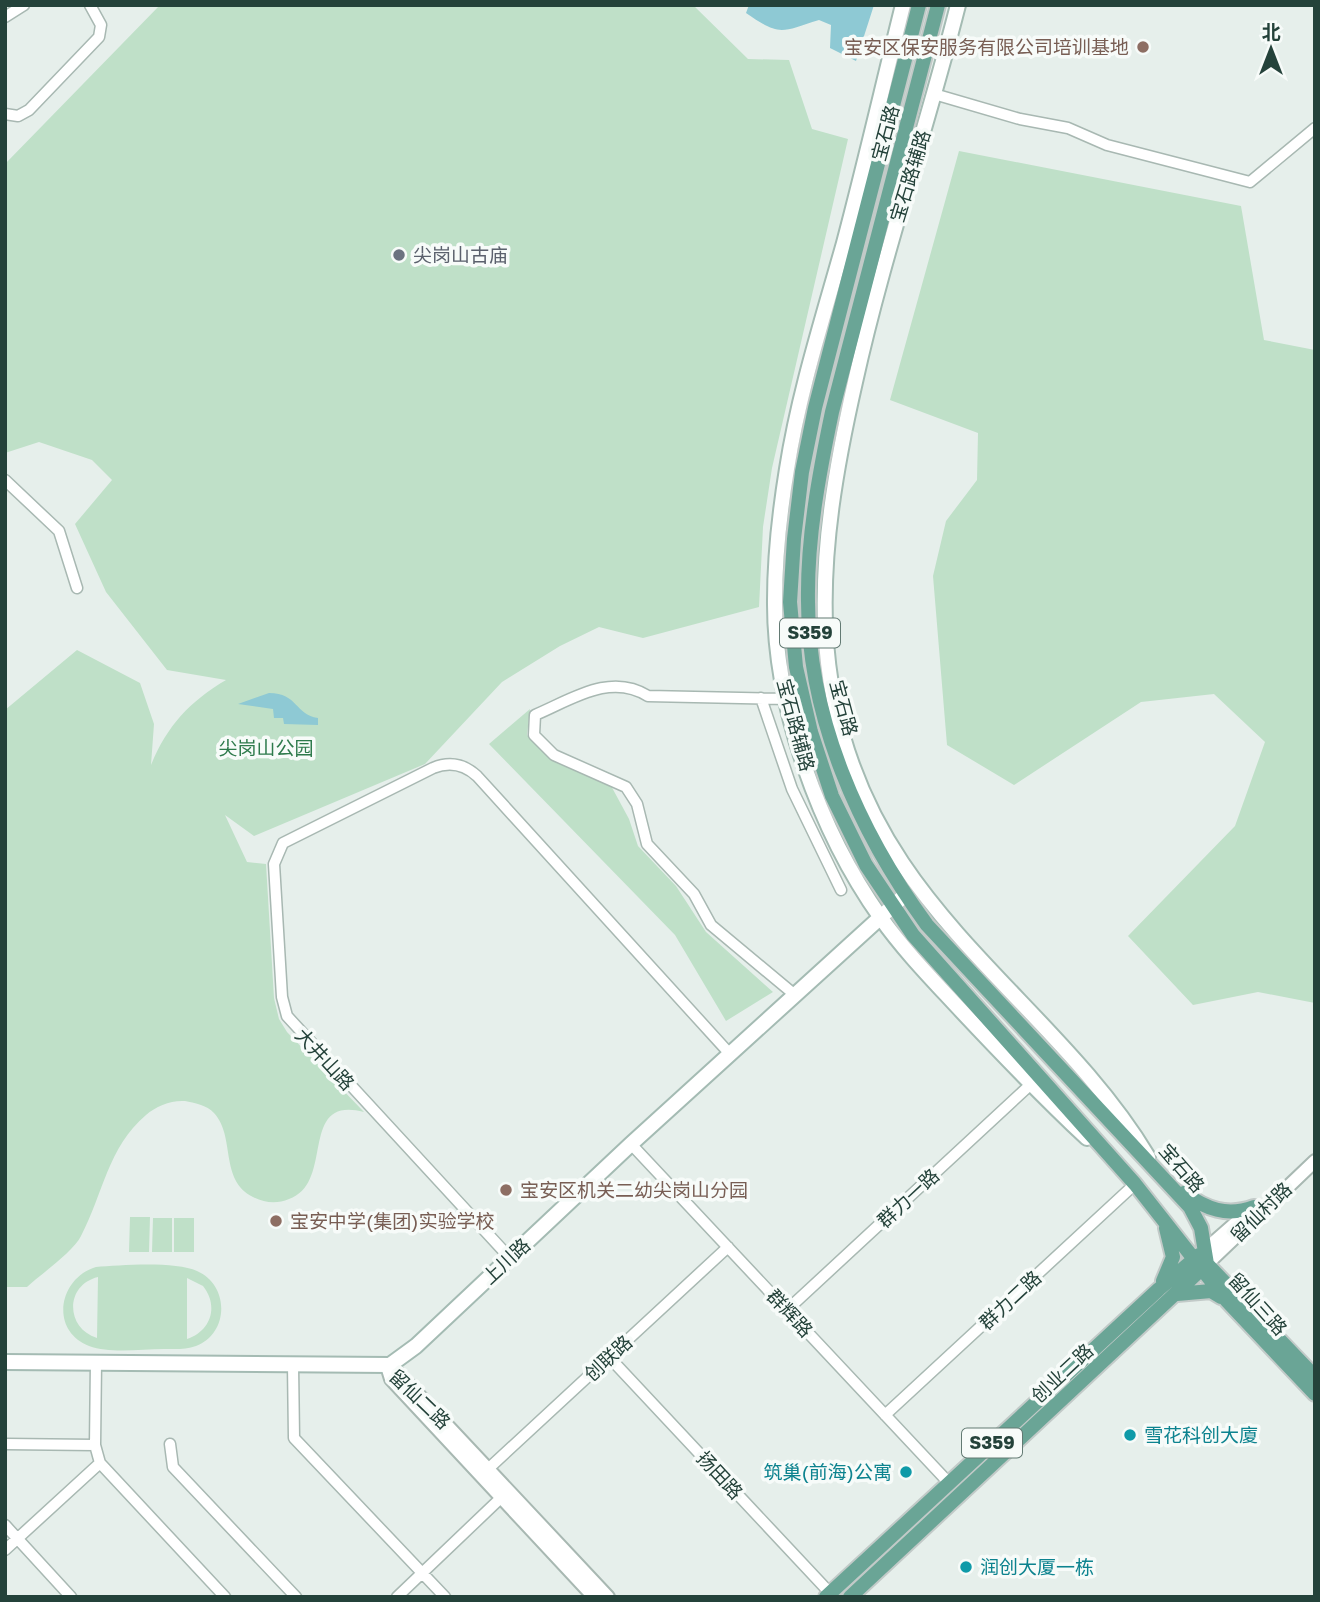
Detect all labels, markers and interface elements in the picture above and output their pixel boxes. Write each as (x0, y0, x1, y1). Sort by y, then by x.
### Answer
north arrow (1236, 14, 1306, 84)
text: 北 (1261, 20, 1281, 43)
place label: 宝安区保安服务有限公司培训基地 (844, 35, 1129, 58)
marker: 宝安区保安服务有限公司培训基地 (1135, 39, 1151, 55)
street label: 宝石路 (866, 102, 903, 163)
street label: 宝石路辅路 (885, 127, 934, 225)
place label: 尖岗山古庙 (413, 243, 508, 266)
marker: 尖岗山古庙 (391, 247, 407, 263)
road number: S359 (780, 618, 840, 648)
street label: 宝石路辅路 (773, 676, 820, 774)
street label: 宝石路 (826, 677, 863, 738)
park label: 尖岗山公园 (218, 736, 314, 759)
street label: 大井山路 (291, 1023, 360, 1094)
street label: 宝石路 (1155, 1139, 1210, 1197)
street label: 群力一路 (872, 1163, 943, 1232)
street label: 留仙村路 (1225, 1177, 1296, 1246)
place label: 宝安区机关二幼尖岗山分园 (520, 1178, 748, 1201)
marker: 宝安区机关二幼尖岗山分园 (498, 1182, 514, 1198)
place label: 宝安中学(集团)实验学校 (290, 1209, 494, 1232)
marker: 宝安中学(集团)实验学校 (268, 1213, 284, 1229)
street label: 上川路 (477, 1233, 534, 1288)
street label: 群力二路 (974, 1265, 1045, 1334)
street label: 留仙三路 (1224, 1268, 1292, 1340)
street label: 群辉路 (763, 1284, 818, 1341)
street label: 创联路 (579, 1330, 636, 1385)
street label: 创业二路 (1026, 1338, 1097, 1407)
street label: 留仙二路 (385, 1364, 456, 1433)
place label: 雪花科创大廈 (1144, 1423, 1258, 1446)
marker: 雪花科创大廈 (1122, 1427, 1138, 1443)
road number: S359 (962, 1428, 1022, 1458)
street label: 扬田路 (693, 1446, 748, 1503)
place label: 筑巢(前海)公寓 (764, 1460, 892, 1483)
marker: 筑巢(前海)公寓 (898, 1464, 914, 1480)
place label: 润创大厦一栋 (980, 1555, 1094, 1578)
marker: 润创大厦一栋 (958, 1559, 974, 1575)

